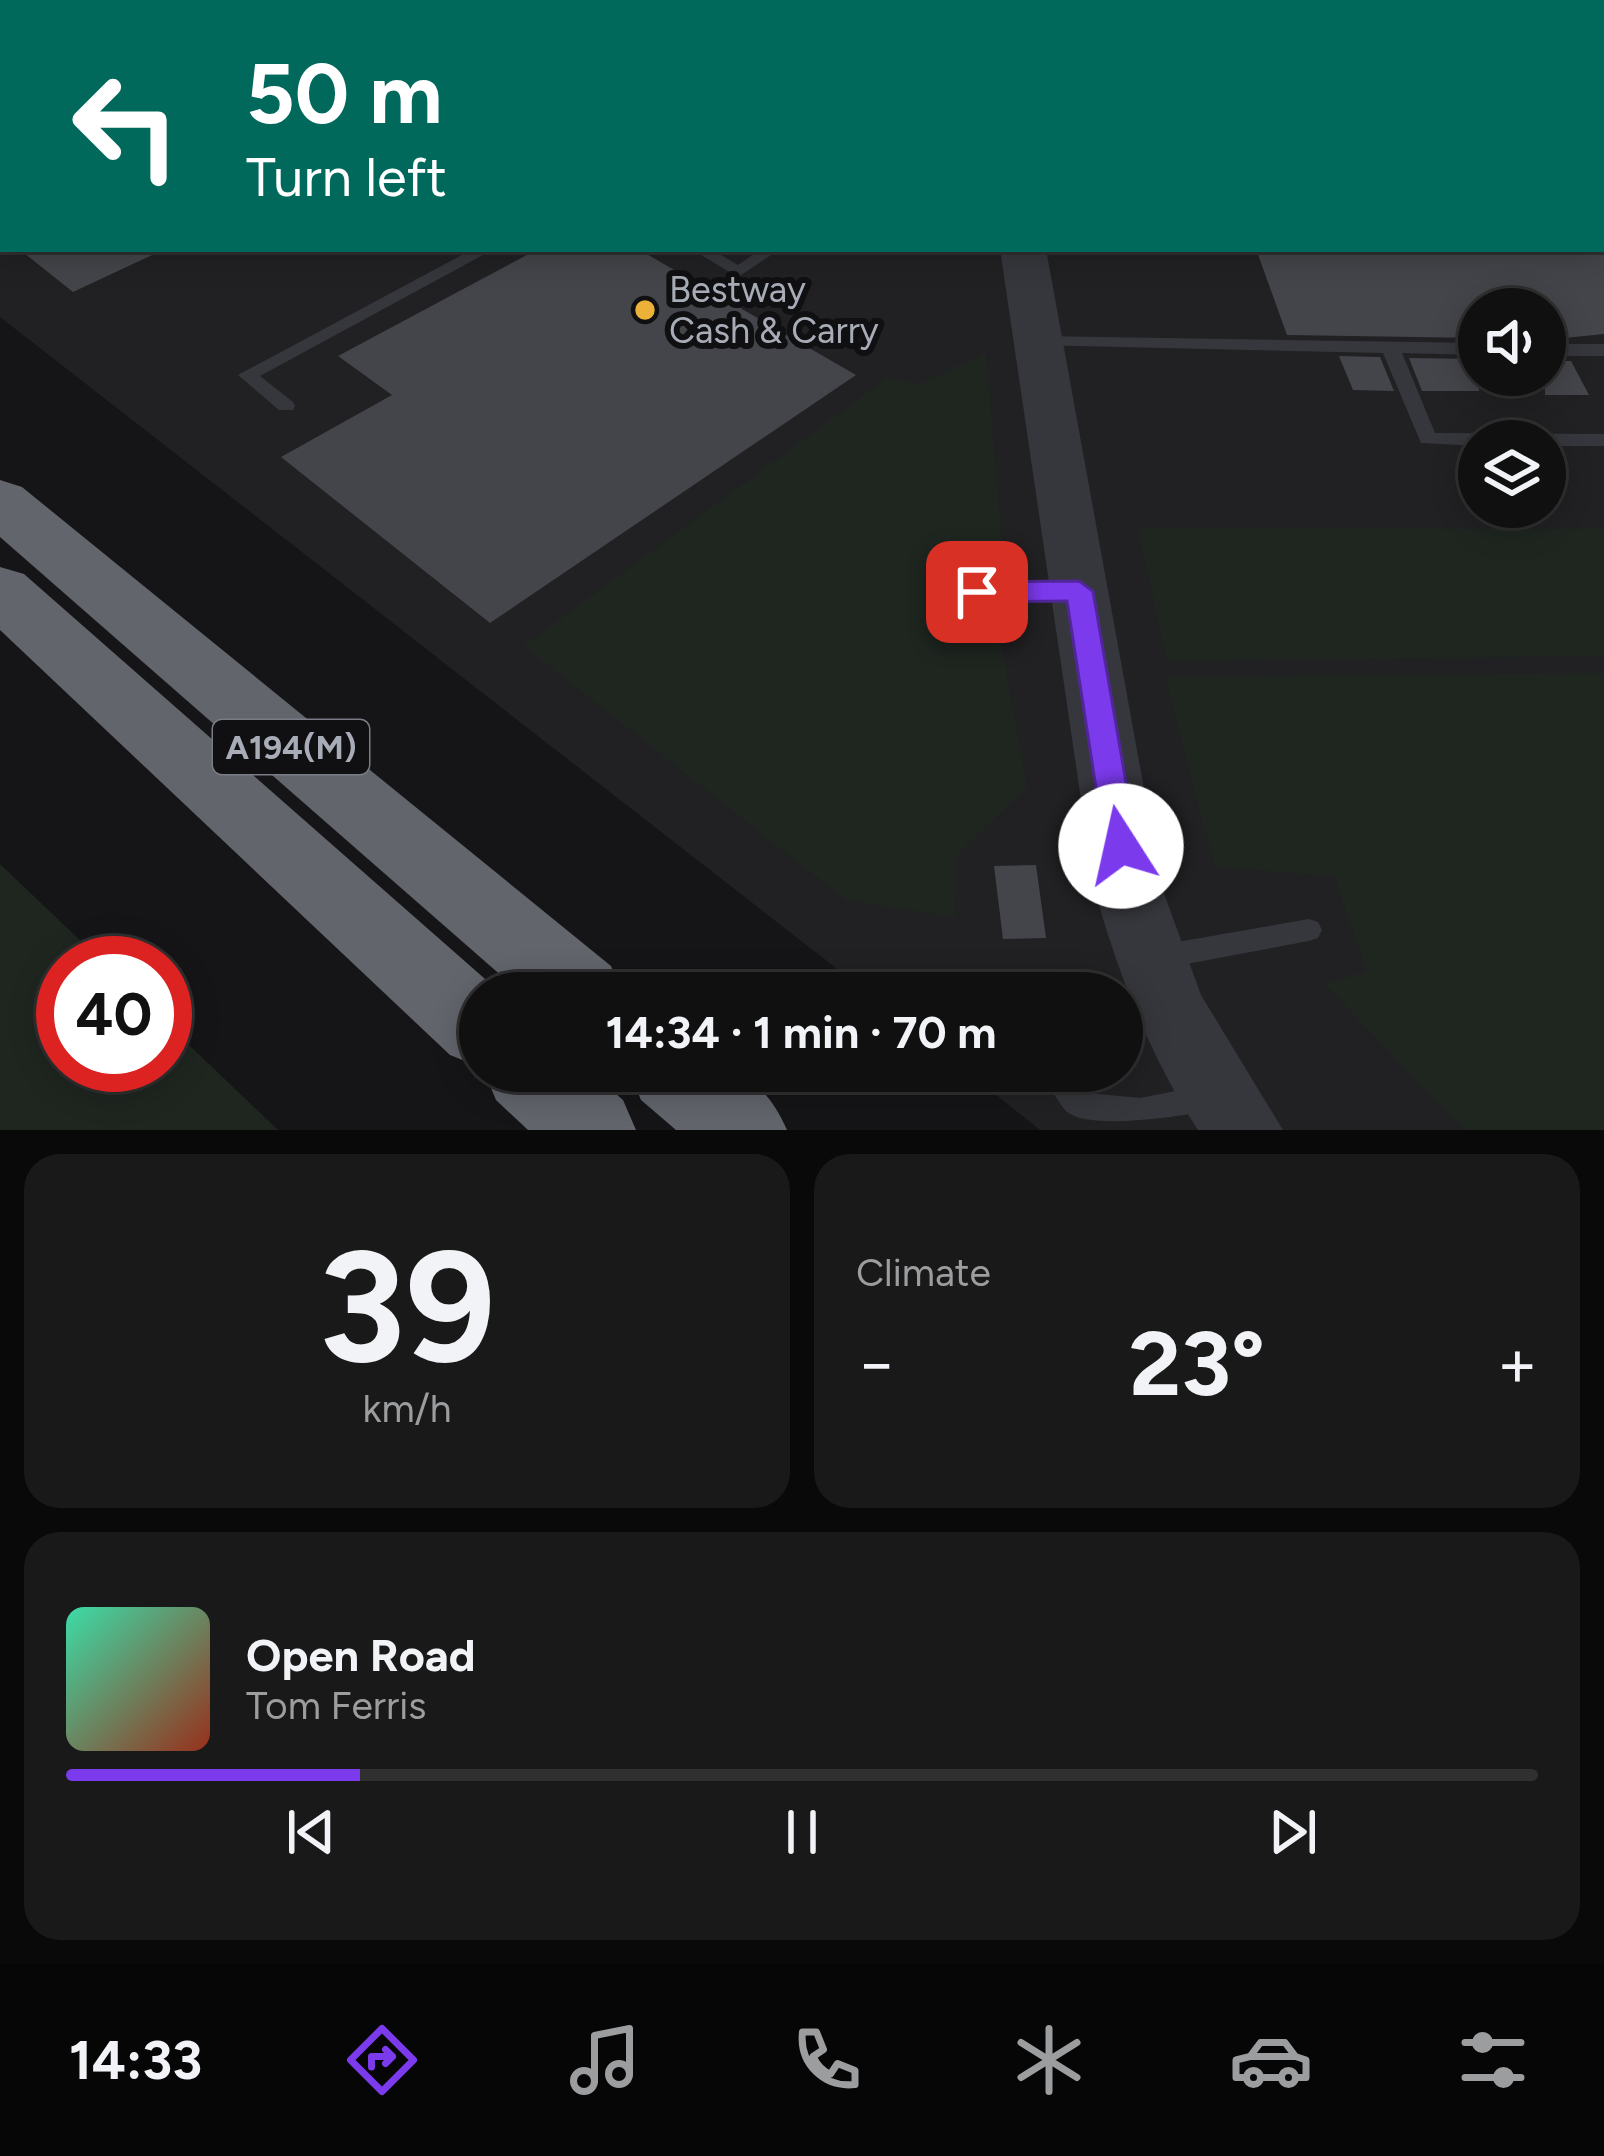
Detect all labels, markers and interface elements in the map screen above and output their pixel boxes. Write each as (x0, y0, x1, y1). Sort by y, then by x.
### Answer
text: 50 m (246, 43, 442, 144)
icon: left (48, 48, 204, 204)
text: Turn left (246, 145, 447, 210)
place label: Bestway Cash & Carry (669, 268, 879, 352)
map controls (1458, 288, 1566, 528)
button: sound (1458, 288, 1566, 396)
marker: Bestway Cash & Carry (632, 297, 658, 323)
button: layers (1458, 420, 1566, 528)
pin (926, 541, 1028, 643)
icon: arrive (944, 559, 1010, 625)
road number: A194(M) (213, 720, 369, 774)
position arrow (1058, 783, 1184, 909)
speed limit sign: 40 (36, 936, 192, 1092)
text: 14:34 · 1 min · 70 m (605, 1005, 997, 1059)
text: 39 (318, 1213, 496, 1400)
text: Climate (856, 1249, 991, 1296)
text: 23° (1129, 1309, 1265, 1418)
text: − (856, 1323, 897, 1403)
text: + (1497, 1323, 1538, 1403)
text: km/h (362, 1385, 452, 1432)
text: Open Road (246, 1628, 476, 1682)
text: Tom Ferris (246, 1682, 426, 1729)
icon: previous (278, 1799, 344, 1865)
icon: pause (769, 1799, 835, 1865)
icon: next (1260, 1799, 1326, 1865)
icon: directions (340, 2018, 424, 2102)
icon: music (563, 2018, 647, 2102)
icon: phone (785, 2018, 869, 2102)
icon: climate (1007, 2018, 1091, 2102)
icon: car (1229, 2018, 1313, 2102)
icon: filters (1451, 2018, 1535, 2102)
text: 14:33 (69, 2028, 202, 2093)

